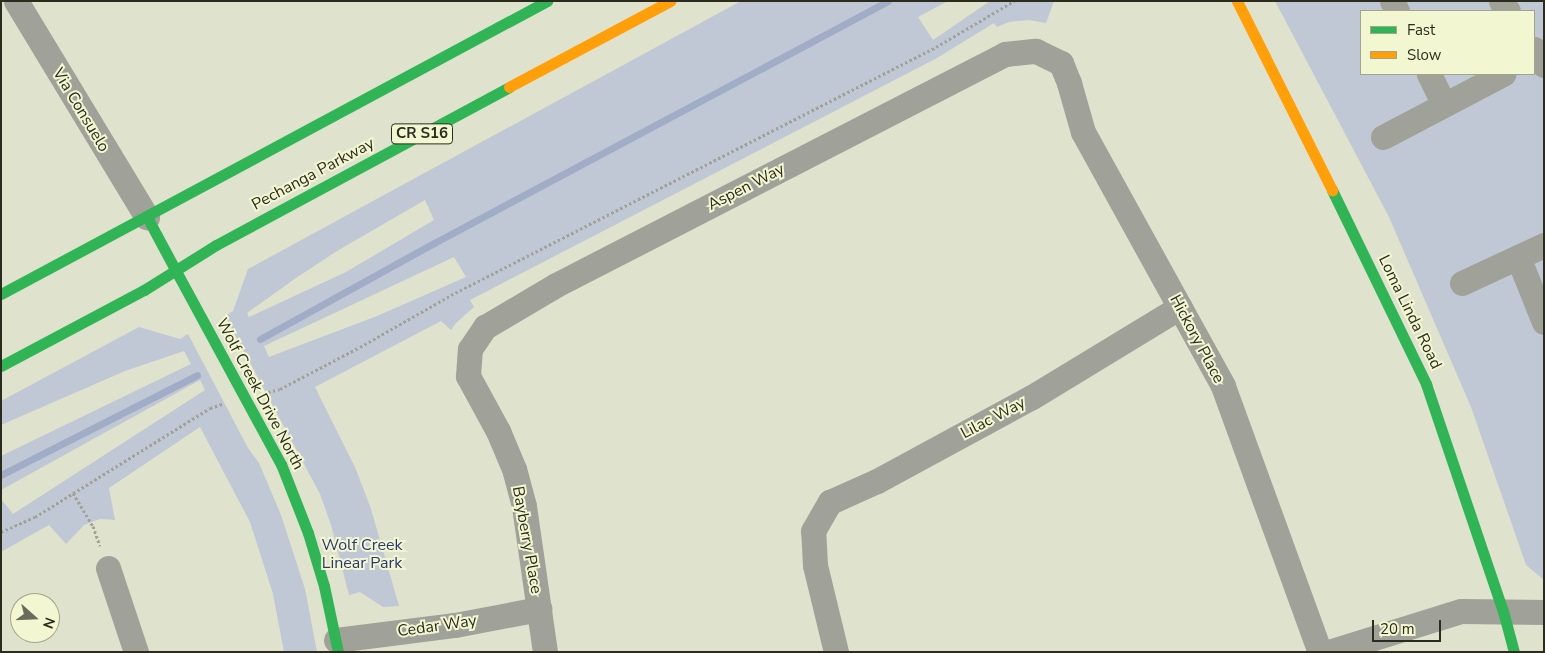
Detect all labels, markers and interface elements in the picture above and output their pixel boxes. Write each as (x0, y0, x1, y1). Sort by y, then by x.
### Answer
legend (1360, 10, 1535, 75)
text: Fast (1407, 20, 1435, 40)
text: Slow (1407, 45, 1441, 65)
street label: Via Consuelo (48, 65, 114, 155)
road number: CR S16 (391, 122, 453, 146)
street label: Pechanga Parkway (248, 134, 378, 214)
street label: Aspen Way (704, 159, 788, 215)
street label: Loma Linda Road (1374, 252, 1446, 372)
street label: Hickory Place (1166, 291, 1228, 387)
street label: Wolf Creek Drive North (212, 315, 308, 473)
street label: Lilac Way (957, 393, 1029, 443)
street label: Bayberry Place (508, 485, 546, 595)
park label: Wolf Creek Linear Park (321, 535, 403, 573)
north arrow (10, 593, 60, 643)
scale bar (1375, 610, 1444, 642)
street label: Cedar Way (396, 611, 478, 641)
text: N (38, 615, 59, 631)
text: 20 m (1380, 619, 1415, 639)

